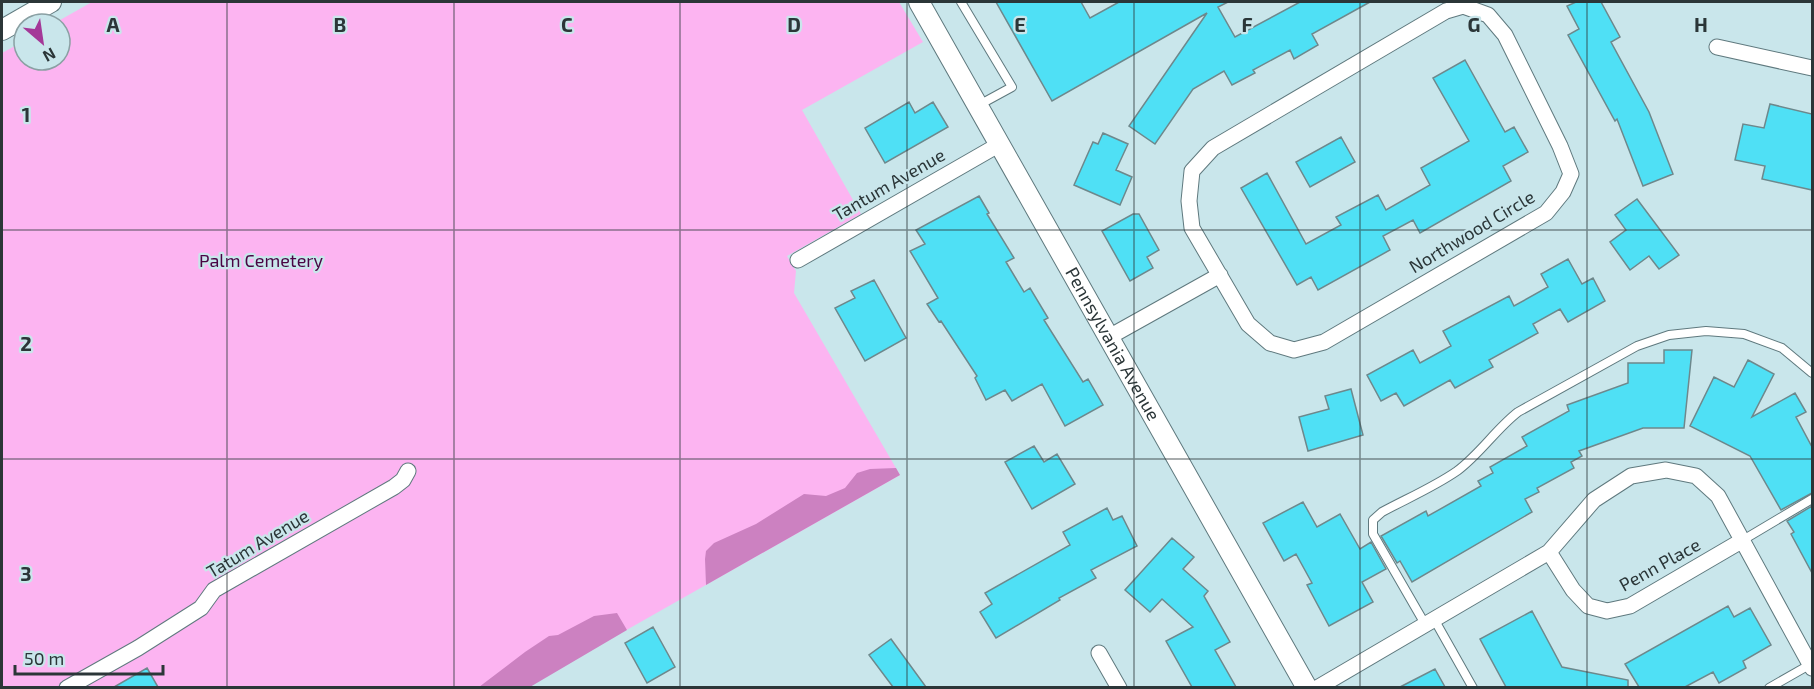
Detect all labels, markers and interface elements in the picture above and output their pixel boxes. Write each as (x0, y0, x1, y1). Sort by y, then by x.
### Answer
north arrow (12, 12, 72, 72)
text: A (106, 12, 120, 36)
text: B (334, 12, 346, 36)
text: C (561, 12, 573, 36)
text: D (787, 12, 801, 36)
text: E (1014, 12, 1026, 36)
text: F (1241, 12, 1253, 36)
text: G (1468, 12, 1480, 36)
text: H (1694, 12, 1708, 36)
text: N (40, 44, 59, 67)
text: 1 (22, 102, 30, 126)
street label: Tantum Avenue (828, 143, 949, 225)
street label: Northwood Circle (1405, 185, 1538, 277)
park label: Palm Cemetery (199, 249, 324, 271)
street label: Pennsylvania Avenue (1061, 263, 1165, 424)
text: 2 (20, 331, 32, 355)
street label: Tatum Avenue (202, 504, 313, 582)
street label: Penn Place (1615, 533, 1704, 595)
text: 3 (20, 561, 32, 585)
scale bar (15, 638, 164, 676)
text: 50 m (24, 647, 64, 669)

